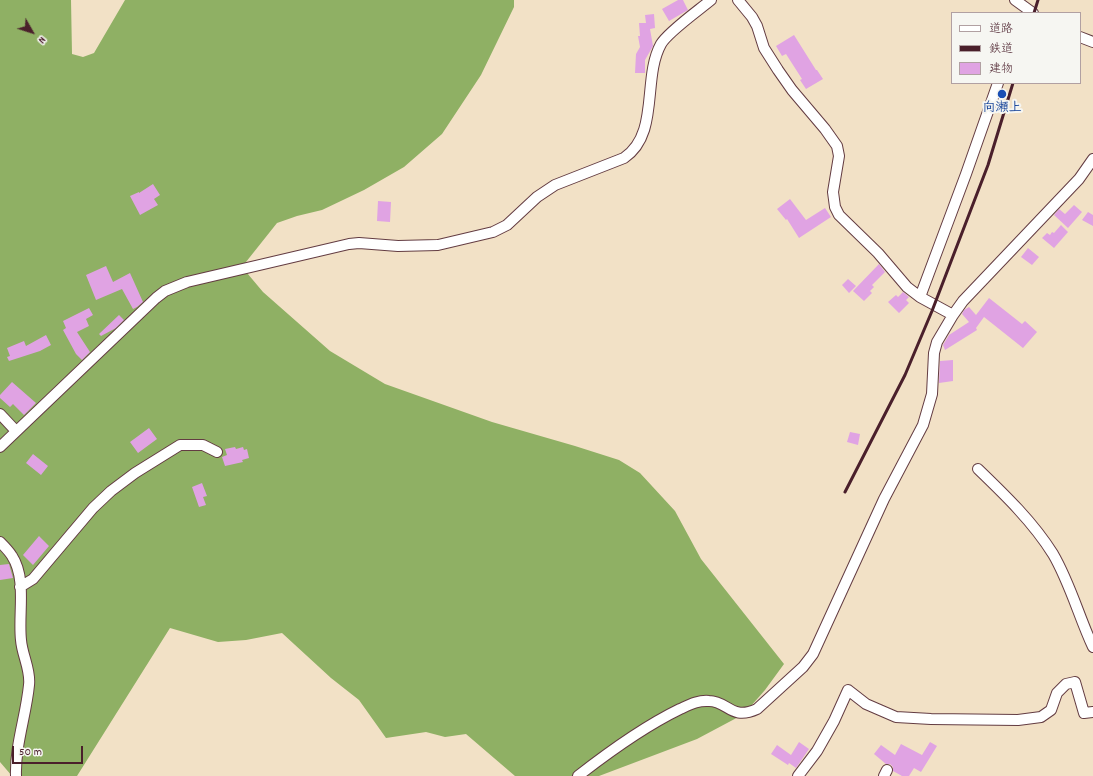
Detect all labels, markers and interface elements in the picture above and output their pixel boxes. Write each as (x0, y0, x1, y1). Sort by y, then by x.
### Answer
north arrow (12, 12, 52, 52)
legend (951, 12, 1081, 84)
text: 道路 (989, 21, 1013, 38)
text: N (33, 32, 49, 47)
text: 鉄道 (989, 41, 1013, 58)
text: 建物 (989, 61, 1013, 78)
marker: 向瀬上 (996, 88, 1008, 100)
place label: 向瀬上 (983, 101, 1021, 117)
scale bar (14, 738, 85, 764)
text: 50 m (19, 744, 42, 761)

